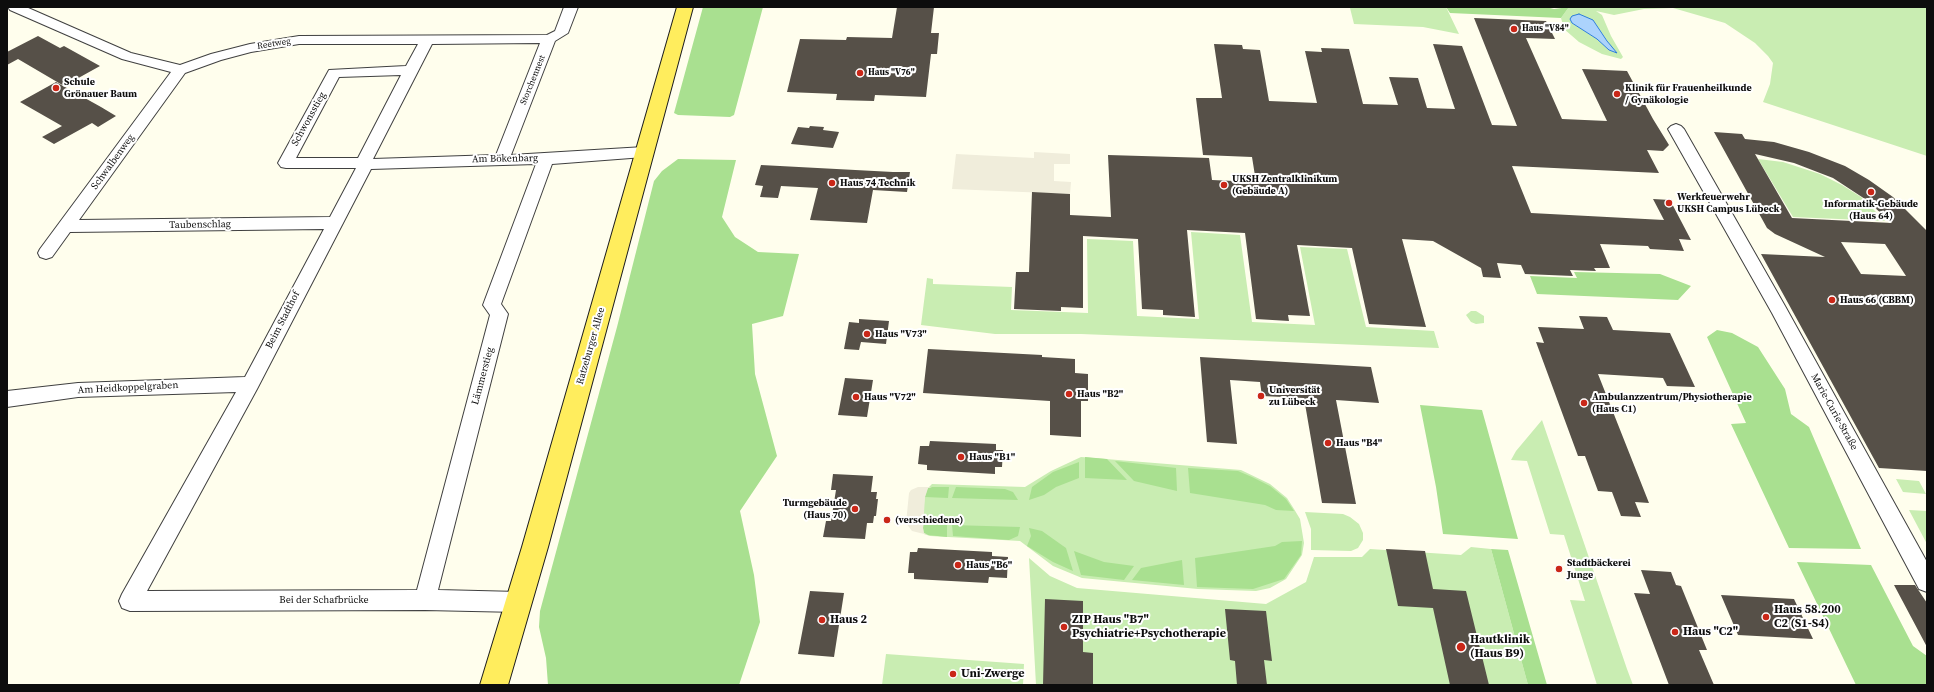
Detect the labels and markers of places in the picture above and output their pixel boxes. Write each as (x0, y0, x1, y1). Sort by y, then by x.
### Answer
marker: Haus "V84" (1509, 24, 1519, 34)
place label: Haus "V84" (1522, 24, 1569, 34)
marker: Haus "V76" (855, 68, 865, 78)
place label: Haus "V76" (868, 68, 915, 78)
place label: Schule Grönauer Baum (64, 76, 137, 100)
place label: Klinik für Frauenheilkunde / Gynäkologie (1625, 82, 1752, 106)
marker: Schule Grönauer Baum (51, 83, 61, 93)
marker: Klinik für Frauenheilkunde / Gynäkologie (1612, 89, 1622, 99)
place label: UKSH Zentralklinikum (Gebäude A) (1232, 173, 1337, 196)
place label: Haus 74 Technik (840, 177, 916, 189)
marker: Haus 74 Technik (827, 178, 837, 188)
marker: UKSH Zentralklinikum (Gebäude A) (1219, 180, 1229, 190)
marker: Informatik-Gebäude (Haus 64) (1866, 187, 1876, 197)
place label: Werkfeuerwehr UKSH Campus Lübeck (1677, 191, 1780, 214)
marker: Werkfeuerwehr UKSH Campus Lübeck (1664, 198, 1674, 208)
place label: Informatik-Gebäude (Haus 64) (1824, 198, 1918, 222)
place label: Haus 66 (CBBM) (1840, 294, 1914, 306)
marker: Haus 66 (CBBM) (1827, 295, 1837, 305)
place label: Haus "V73" (875, 328, 927, 340)
marker: Haus "V73" (862, 329, 872, 339)
place label: Universität zu Lübeck (1269, 384, 1320, 408)
place label: Haus "B2" (1077, 388, 1123, 400)
marker: Haus "B2" (1064, 389, 1074, 399)
place label: Haus "V72" (864, 391, 916, 403)
marker: Universität zu Lübeck (1256, 391, 1266, 401)
place label: Ambulanzzentrum/Physiotherapie (Haus C1) (1592, 391, 1752, 414)
marker: Haus "V72" (851, 392, 861, 402)
marker: Ambulanzzentrum/Physiotherapie (Haus C1) (1579, 398, 1589, 408)
place label: Haus "B4" (1336, 437, 1382, 449)
marker: Haus "B4" (1323, 438, 1333, 448)
place label: Haus "B1" (969, 451, 1015, 463)
marker: Haus "B1" (956, 452, 966, 462)
place label: Turmgebäude (Haus 70) (783, 497, 847, 520)
marker: Turmgebäude (Haus 70) (850, 504, 860, 514)
place label: (verschiedene) (895, 514, 963, 526)
marker: (verschiedene) (882, 515, 892, 525)
place label: Stadtbäckerei Junge (1567, 557, 1631, 580)
place label: Haus "B6" (966, 559, 1012, 571)
marker: Haus "B6" (953, 560, 963, 570)
marker: Stadtbäckerei Junge (1554, 564, 1564, 574)
place label: Haus 58.200 C2 (S1-S4) (1774, 603, 1841, 631)
marker: Haus 58.200 C2 (S1-S4) (1761, 612, 1771, 622)
place label: Haus 2 (830, 613, 867, 627)
place label: ZIP Haus "B7" Psychiatrie+Psychotherapie (1072, 613, 1226, 641)
marker: Haus 2 (817, 615, 827, 625)
marker: ZIP Haus "B7" Psychiatrie+Psychotherapie (1059, 622, 1069, 632)
place label: Haus "C2" (1683, 625, 1738, 639)
marker: Haus "C2" (1670, 627, 1680, 637)
place label: Hautklinik (Haus B9) (1470, 633, 1530, 661)
marker: Hautklinik (Haus B9) (1455, 641, 1467, 653)
place label: Uni-Zwerge (961, 667, 1024, 681)
marker: Uni-Zwerge (948, 669, 958, 679)

